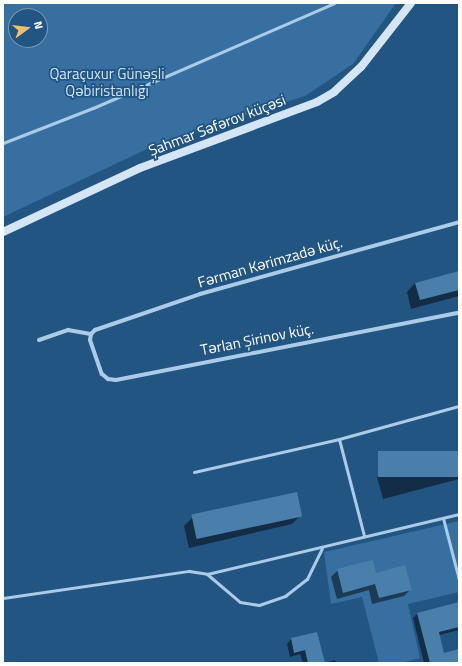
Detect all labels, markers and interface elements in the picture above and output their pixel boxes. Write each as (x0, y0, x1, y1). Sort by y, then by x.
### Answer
north arrow (8, 8, 48, 48)
text: N (30, 19, 47, 31)
park label: Qaraçuxur Günəşli Qəbiristanlığı (49, 64, 165, 99)
street label: Şahmar Səfərov küçəsi (146, 90, 288, 160)
street label: Fərman Kərimzadə küç. (196, 233, 344, 291)
street label: Tərlan Şirinov küç. (199, 319, 315, 359)

